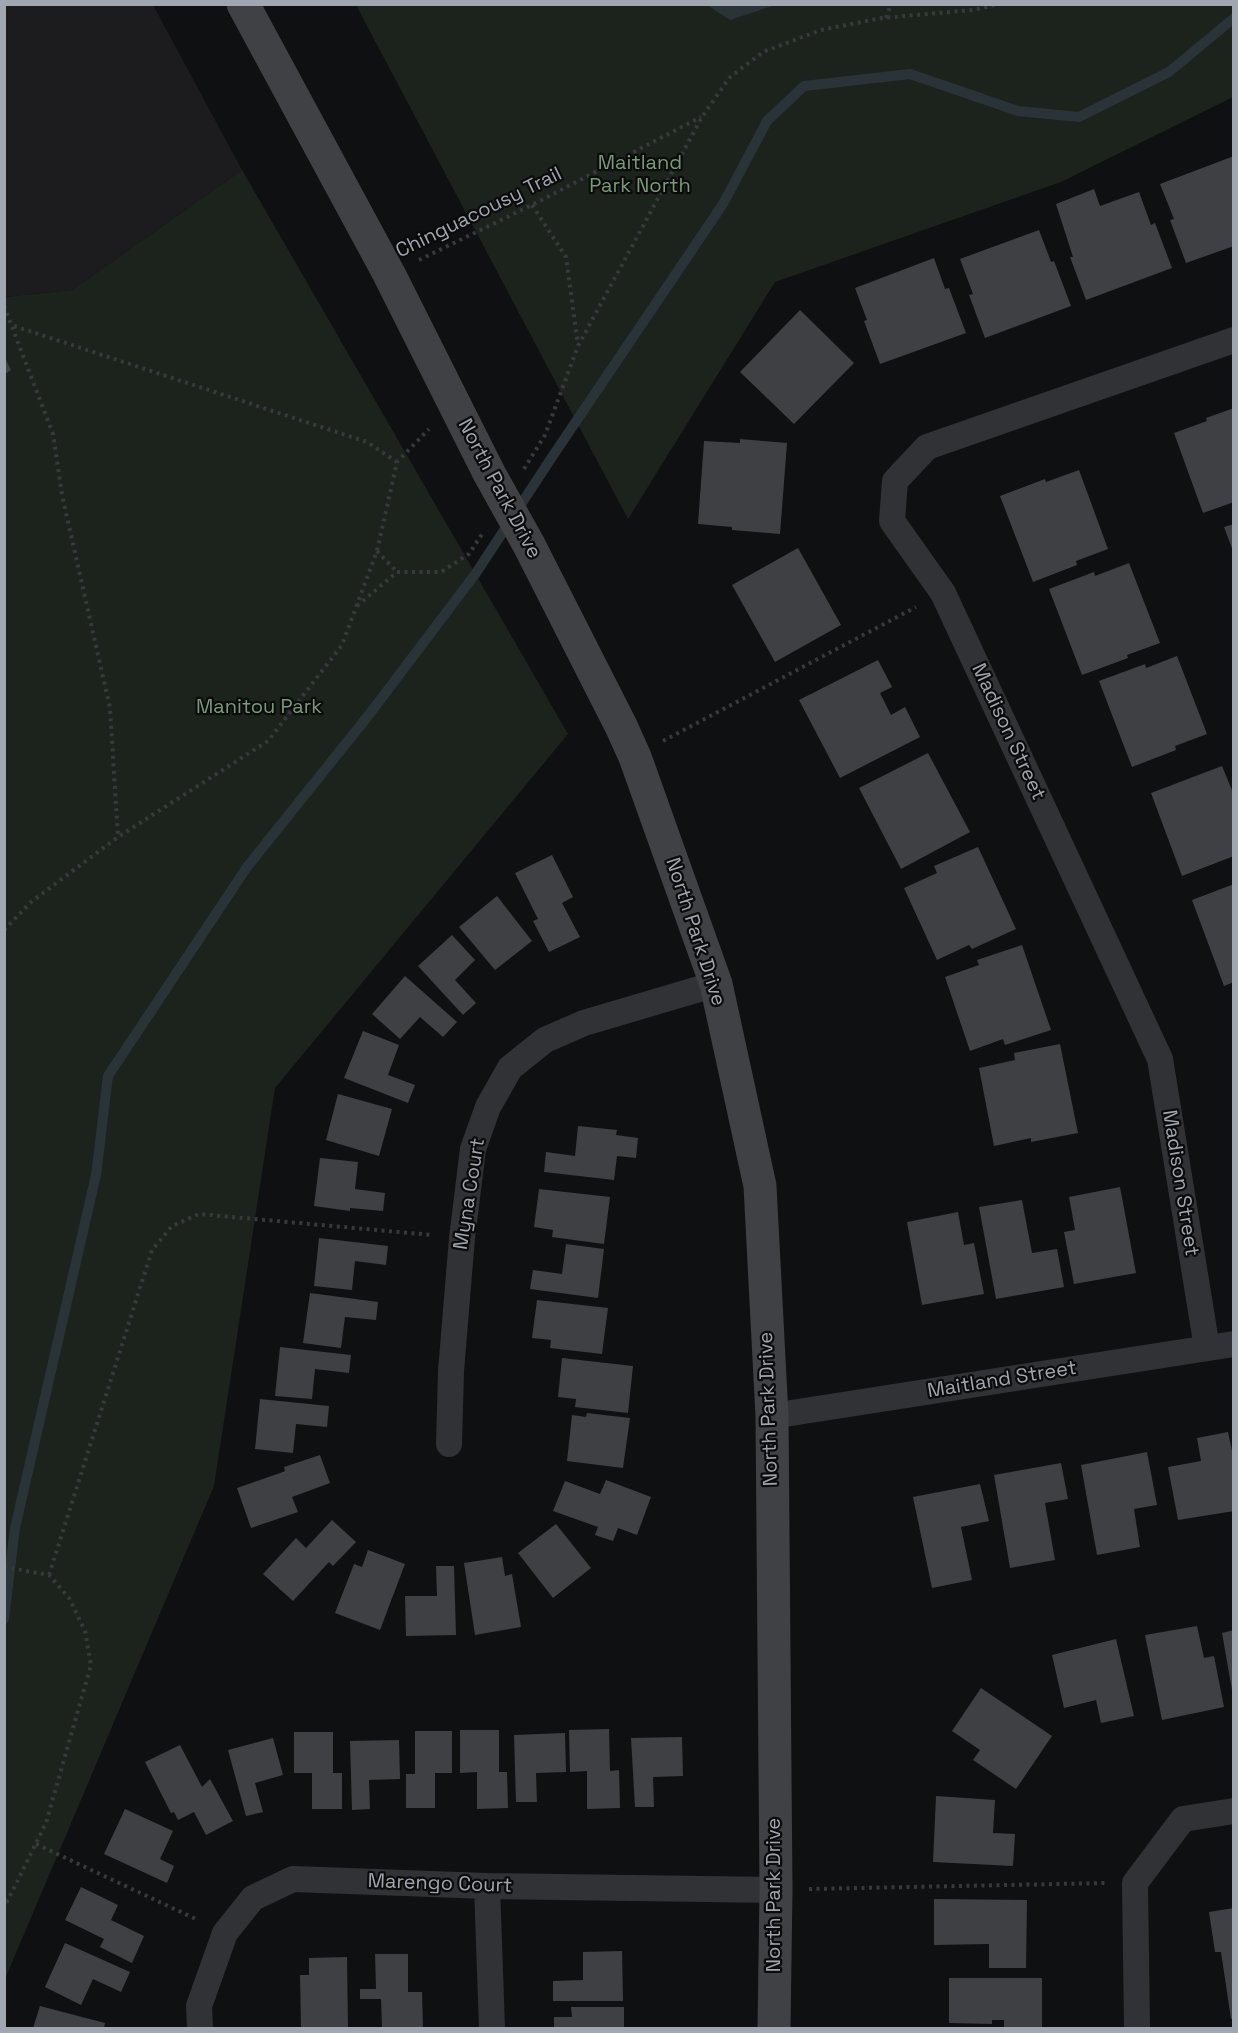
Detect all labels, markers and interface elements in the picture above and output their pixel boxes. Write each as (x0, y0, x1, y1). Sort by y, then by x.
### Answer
park label: Maitland Park North (589, 152, 691, 199)
street label: Chinguacousy Trail (392, 162, 566, 264)
street label: North Park Drive (452, 415, 546, 563)
street label: Madison Street (966, 660, 1050, 804)
park label: Manitou Park (196, 696, 322, 720)
street label: North Park Drive (660, 855, 730, 1009)
street label: Madison Street (1157, 1108, 1203, 1258)
street label: Myna Court (449, 1137, 491, 1251)
street label: North Park Drive (754, 1331, 784, 1487)
street label: Maitland Street (926, 1356, 1078, 1404)
street label: North Park Drive (763, 1818, 787, 1972)
street label: Marengo Court (367, 1869, 513, 1899)

